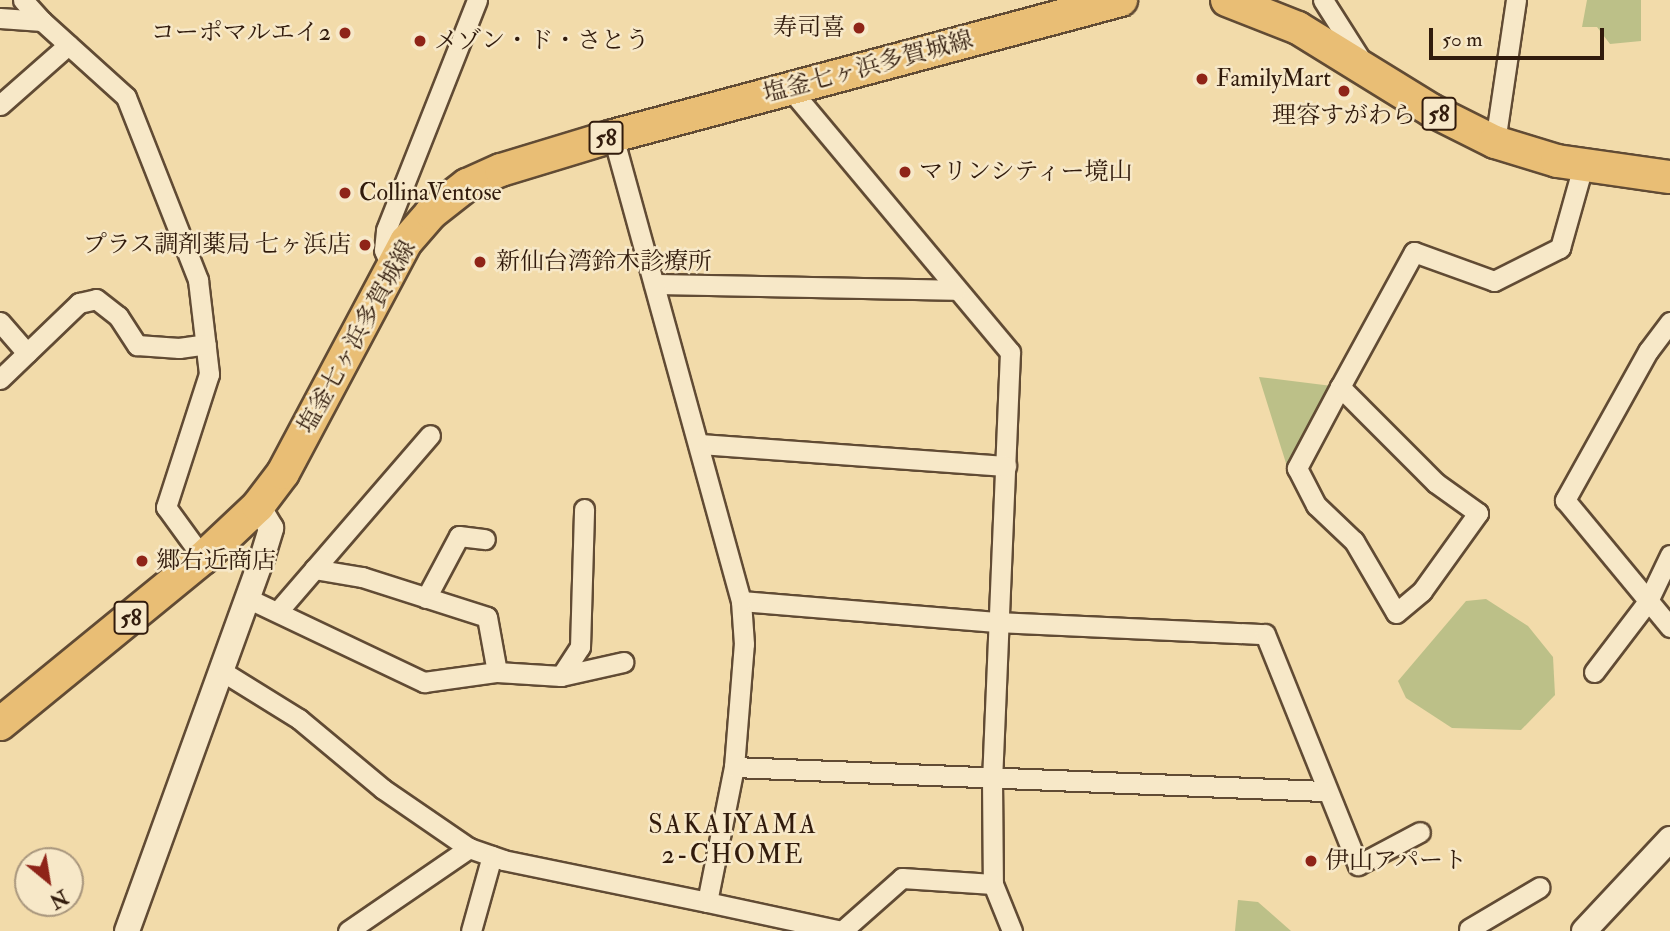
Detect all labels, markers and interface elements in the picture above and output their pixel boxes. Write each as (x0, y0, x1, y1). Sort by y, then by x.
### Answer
place label: 寿司喜 (773, 14, 845, 42)
scale bar (1432, 14, 1607, 58)
place label: コーポマルエイ2 (151, 19, 331, 47)
marker: 寿司喜 (851, 20, 867, 36)
marker: コーポマルエイ2 (337, 25, 353, 41)
street label: 塩釜七ヶ浜多賀城線 (760, 25, 976, 109)
text: 50 m (1442, 26, 1483, 53)
place label: メゾン・ド・さとう (434, 27, 650, 55)
marker: メゾン・ド・さとう (412, 33, 428, 49)
place label: FamilyMart (1216, 65, 1331, 93)
marker: FamilyMart (1194, 71, 1210, 87)
marker: 理容すがわら (1336, 83, 1352, 99)
road number: 58 (1422, 94, 1456, 134)
place label: 理容すがわら (1272, 102, 1416, 130)
road number: 58 (588, 119, 624, 158)
place label: マリンシティー境山 (919, 158, 1135, 186)
marker: マリンシティー境山 (897, 164, 913, 180)
place label: CollinaVentose (359, 179, 502, 207)
marker: CollinaVentose (337, 185, 353, 201)
place label: プラス調剤薬局 七ヶ浜店 (82, 231, 351, 259)
street label: 塩釜七ヶ浜多賀城線 (292, 236, 422, 438)
marker: プラス調剤薬局 七ヶ浜店 (357, 237, 373, 253)
place label: 新仙台湾鈴木診療所 (496, 248, 712, 276)
marker: 新仙台湾鈴木診療所 (470, 252, 490, 272)
place label: 郷右近商店 (156, 547, 276, 575)
marker: 郷右近商店 (134, 553, 150, 569)
road number: 58 (114, 598, 148, 638)
district label: SAKAIYAMA 2-CHOME (649, 810, 817, 872)
north arrow (14, 847, 84, 917)
place label: 伊山アパート (1325, 847, 1469, 875)
marker: 伊山アパート (1303, 853, 1319, 869)
text: N (45, 884, 72, 913)

